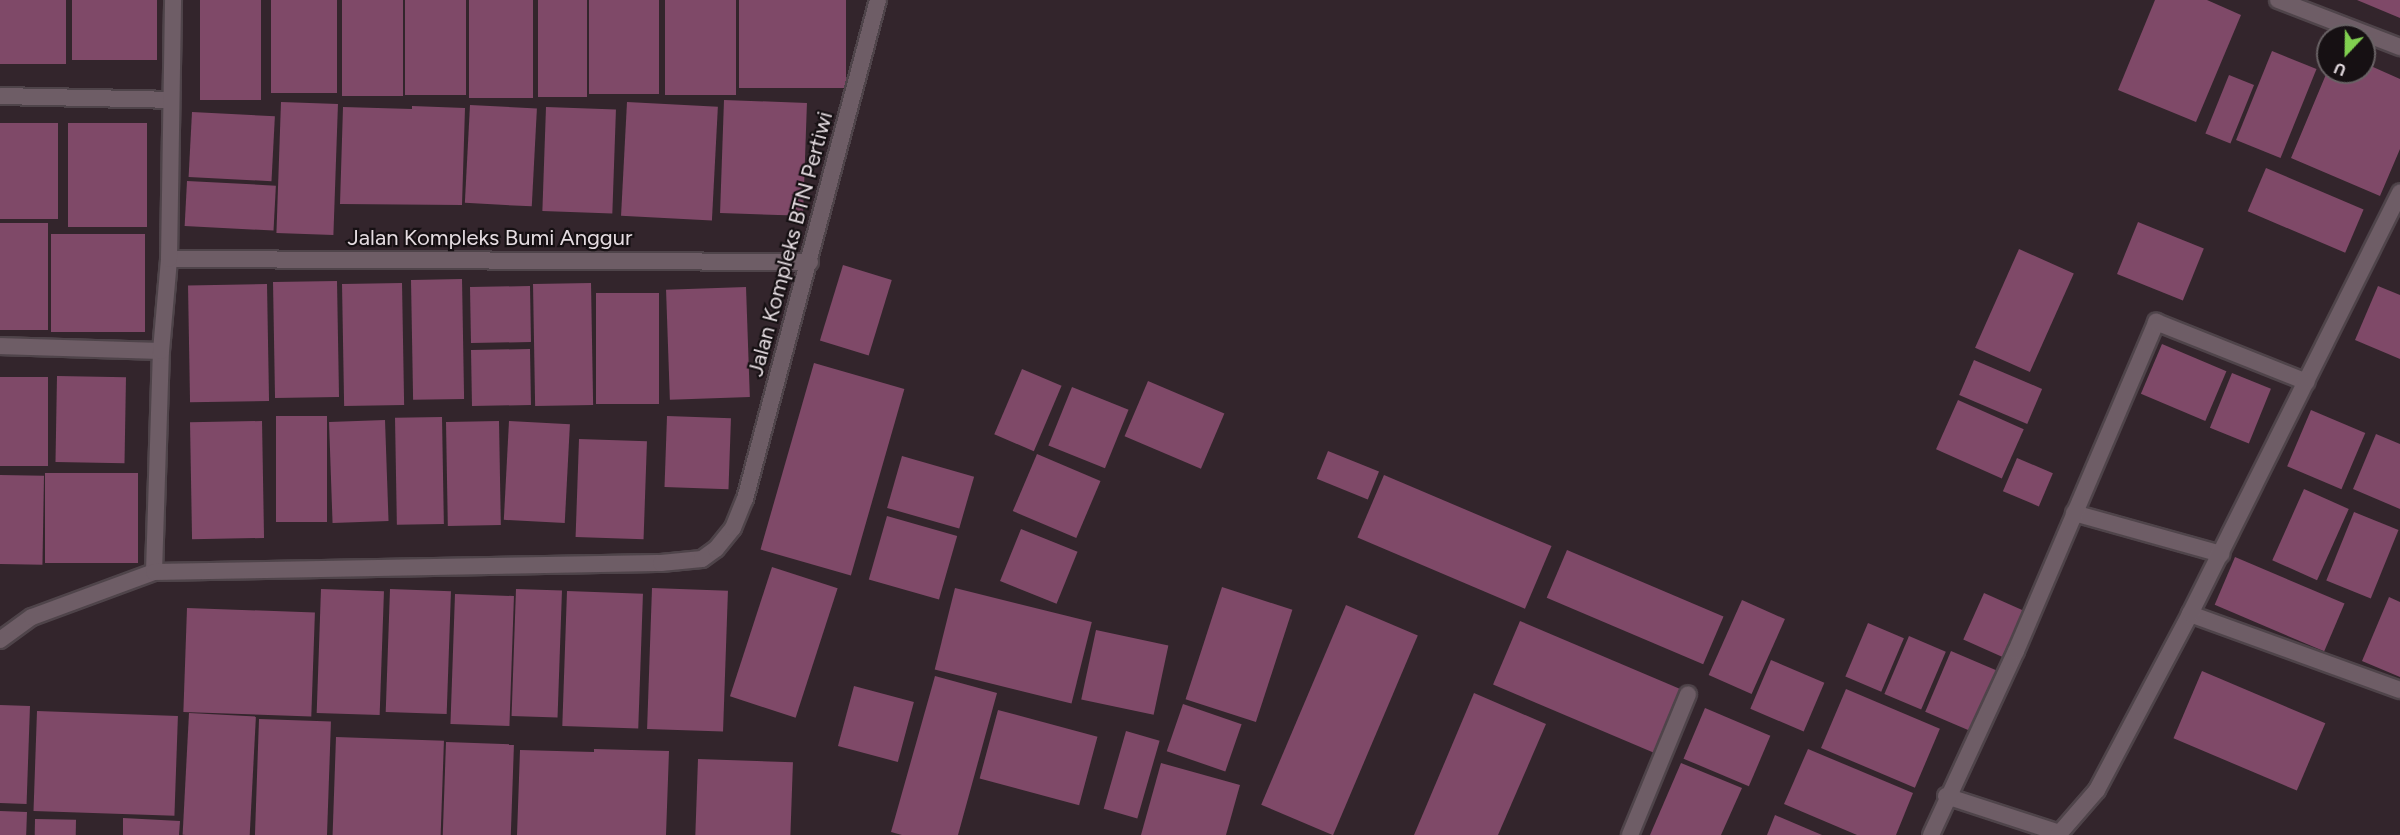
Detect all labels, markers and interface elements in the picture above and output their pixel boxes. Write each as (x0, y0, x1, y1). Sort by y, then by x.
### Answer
north arrow (2316, 24, 2376, 84)
text: U (2331, 58, 2349, 80)
street label: Jalan Kompleks BTN Pertiwi (742, 109, 838, 379)
street label: Jalan Kompleks Bumi Anggur (348, 225, 632, 251)

